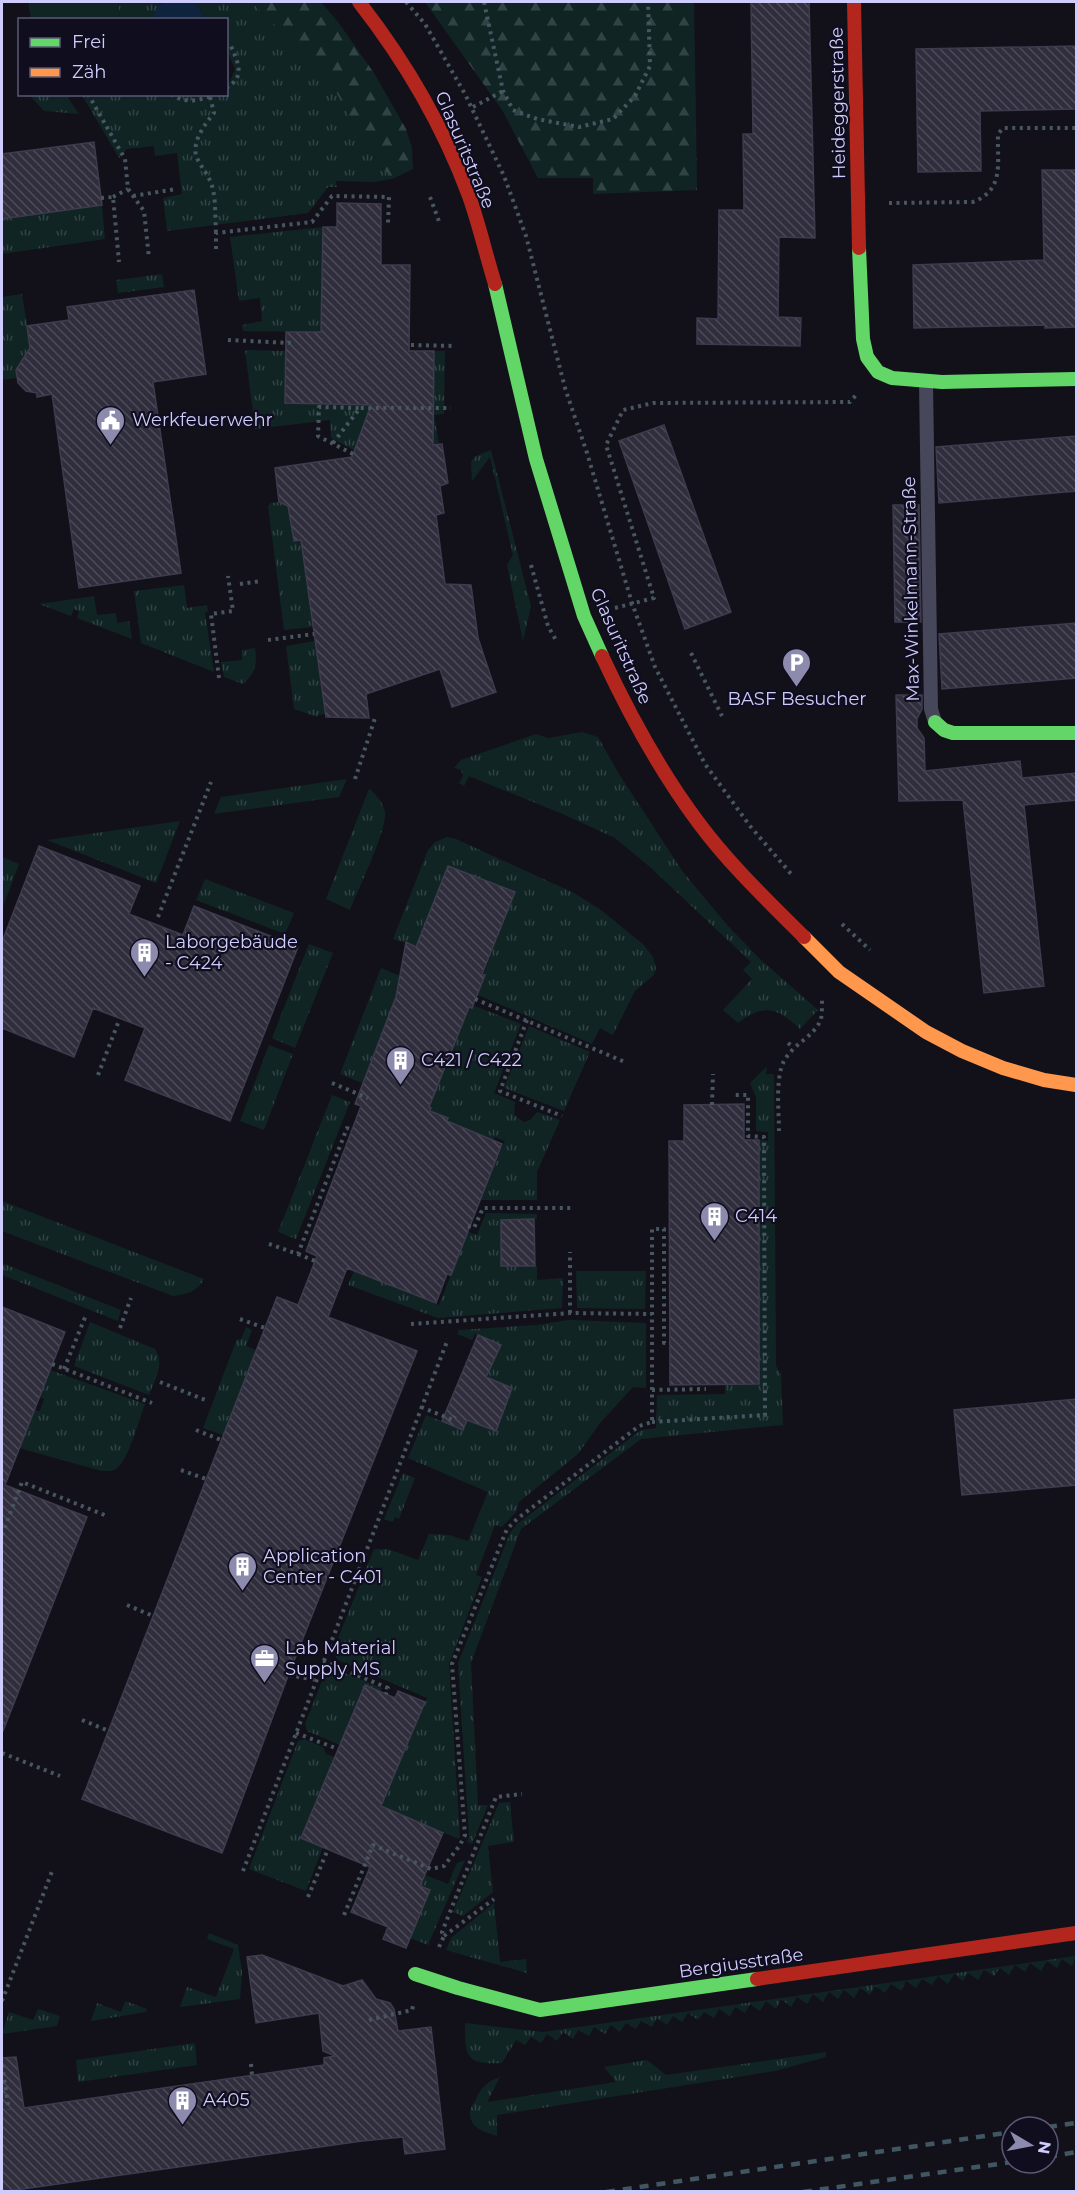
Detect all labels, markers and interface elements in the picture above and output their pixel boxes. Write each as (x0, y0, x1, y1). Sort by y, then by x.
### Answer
legend (18, 18, 228, 96)
street label: Heideggerstraße (826, 27, 850, 179)
text: Frei (72, 31, 106, 53)
text: Zäh (72, 61, 107, 83)
street label: Glasuritstraße (430, 88, 500, 212)
public building icon: Werkfeuerwehr (95, 404, 127, 446)
place label: Werkfeuerwehr (132, 409, 273, 431)
street label: Max-Winkelmann-Straße (898, 476, 924, 702)
street label: Glasuritstraße (585, 584, 657, 708)
parking icon: BASF Besucher (781, 646, 813, 688)
place label: BASF Besucher (727, 688, 867, 710)
place label: Laborgebäude - C424 (165, 931, 298, 974)
building icon: Laborgebäude - C424 (128, 936, 160, 978)
building icon: C421 / C422 (384, 1044, 416, 1086)
place label: C421 / C422 (421, 1049, 522, 1071)
building icon: C414 (698, 1200, 730, 1242)
place label: C414 (735, 1205, 777, 1227)
place label: Application Center - C401 (263, 1545, 382, 1588)
building icon: Application Center - C401 (226, 1550, 258, 1592)
place label: Lab Material Supply MS (285, 1637, 396, 1680)
office icon: Lab Material Supply MS (248, 1642, 280, 1684)
street label: Bergiusstraße (677, 1943, 805, 1983)
building icon: A405 (166, 2084, 198, 2126)
place label: A405 (203, 2089, 250, 2111)
north arrow (1000, 2115, 1060, 2175)
text: N (1034, 2139, 1055, 2156)

